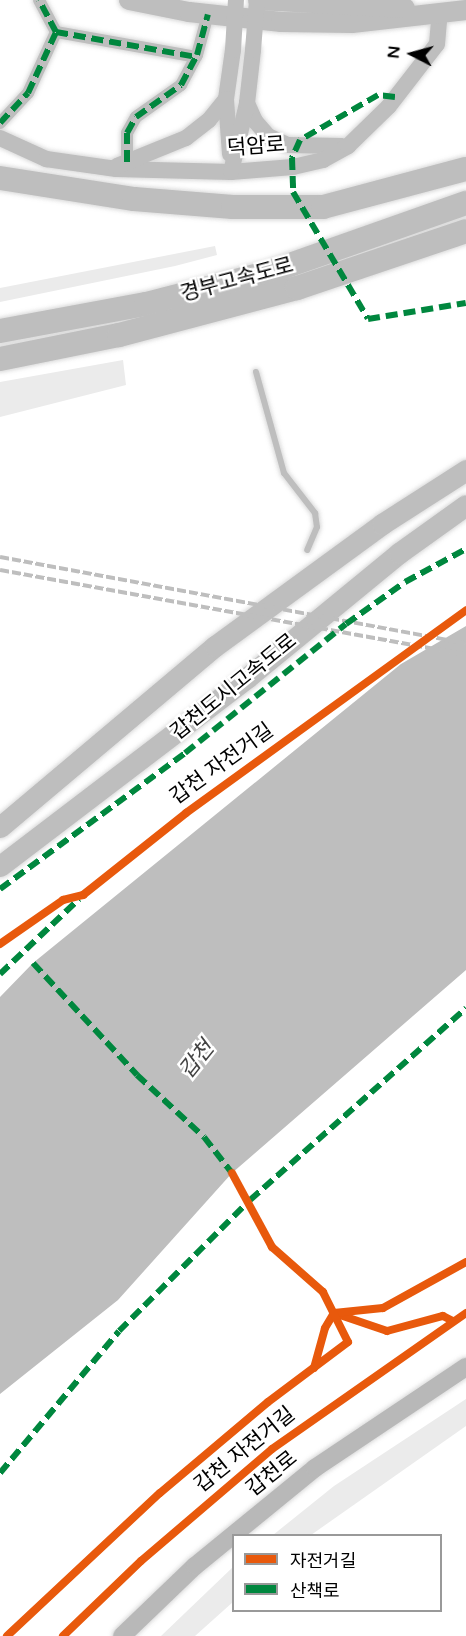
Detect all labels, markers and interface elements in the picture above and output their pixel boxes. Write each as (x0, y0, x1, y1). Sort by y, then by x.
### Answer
north arrow (382, 24, 442, 84)
text: N (383, 45, 405, 60)
street label: 덕암로 (226, 132, 286, 162)
street label: 경부고속도로 (178, 253, 296, 307)
street label: 갑천도시고속도로 (166, 629, 302, 745)
street label: 갑천 자전거길 (165, 718, 279, 810)
water label: 갑천 (174, 1036, 220, 1084)
street label: 갑천 자전거길 (190, 1402, 300, 1498)
street label: 갑천로 (242, 1446, 302, 1502)
legend (232, 1534, 442, 1612)
text: 자전거길 (290, 1550, 356, 1572)
text: 산책로 (290, 1580, 340, 1602)

